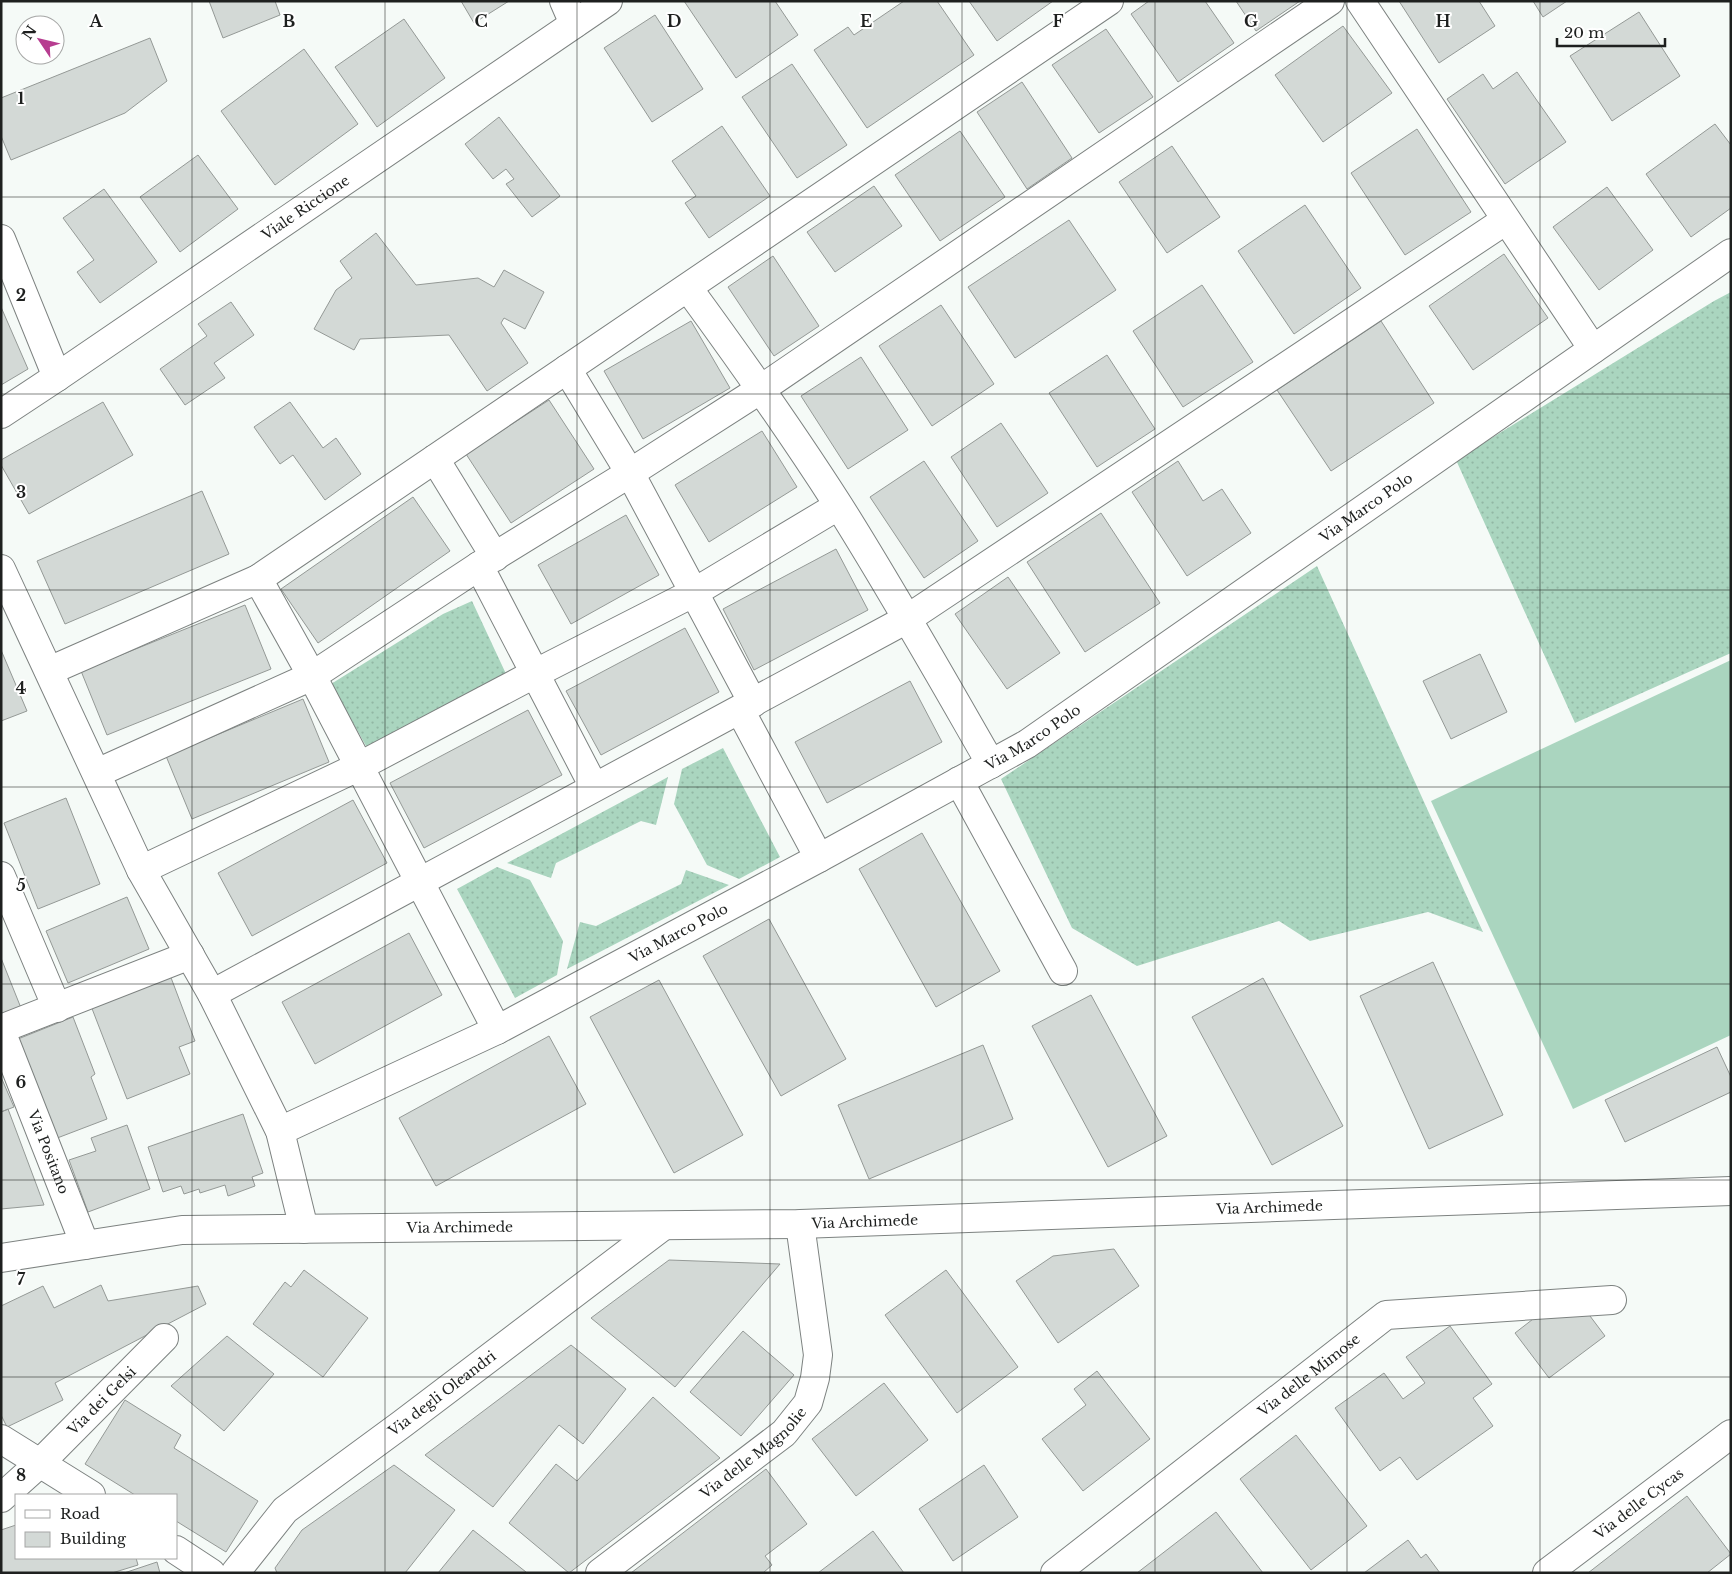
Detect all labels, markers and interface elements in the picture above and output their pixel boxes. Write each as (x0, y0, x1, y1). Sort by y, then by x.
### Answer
text: A (89, 11, 104, 31)
text: B (283, 11, 296, 31)
text: C (474, 11, 488, 31)
text: D (667, 11, 681, 31)
text: E (860, 11, 872, 31)
text: F (1052, 11, 1064, 31)
text: G (1244, 11, 1258, 31)
text: H (1435, 11, 1451, 31)
north arrow (15, 15, 65, 65)
scale bar (1557, 15, 1664, 47)
text: N (18, 22, 41, 43)
text: 20 m (1564, 23, 1604, 42)
text: 1 (18, 88, 25, 108)
street label: Viale Riccione (257, 171, 353, 244)
text: 2 (16, 285, 26, 305)
street label: Via Marco Polo (1315, 469, 1416, 547)
text: 3 (16, 482, 26, 502)
text: 4 (16, 678, 26, 698)
street label: Via Marco Polo (981, 700, 1084, 775)
text: 5 (16, 875, 26, 895)
street label: Via Marco Polo (625, 899, 731, 967)
text: 6 (16, 1072, 27, 1092)
street label: Via Positano (24, 1107, 73, 1197)
street label: Via Archimede (1215, 1196, 1323, 1218)
street label: Via Archimede (810, 1211, 918, 1233)
street label: Via Archimede (405, 1218, 513, 1237)
text: 7 (17, 1269, 26, 1289)
street label: Via delle Mimose (1254, 1330, 1364, 1421)
street label: Via degli Oleandri (384, 1347, 500, 1441)
street label: Via dei Gelsi (63, 1363, 140, 1440)
street label: Via delle Magnolie (696, 1404, 810, 1503)
street label: Via delle Cycas (1590, 1464, 1687, 1544)
text: 8 (16, 1465, 26, 1485)
legend (15, 1494, 178, 1559)
text: Road (60, 1504, 100, 1523)
text: Building (60, 1529, 127, 1548)

